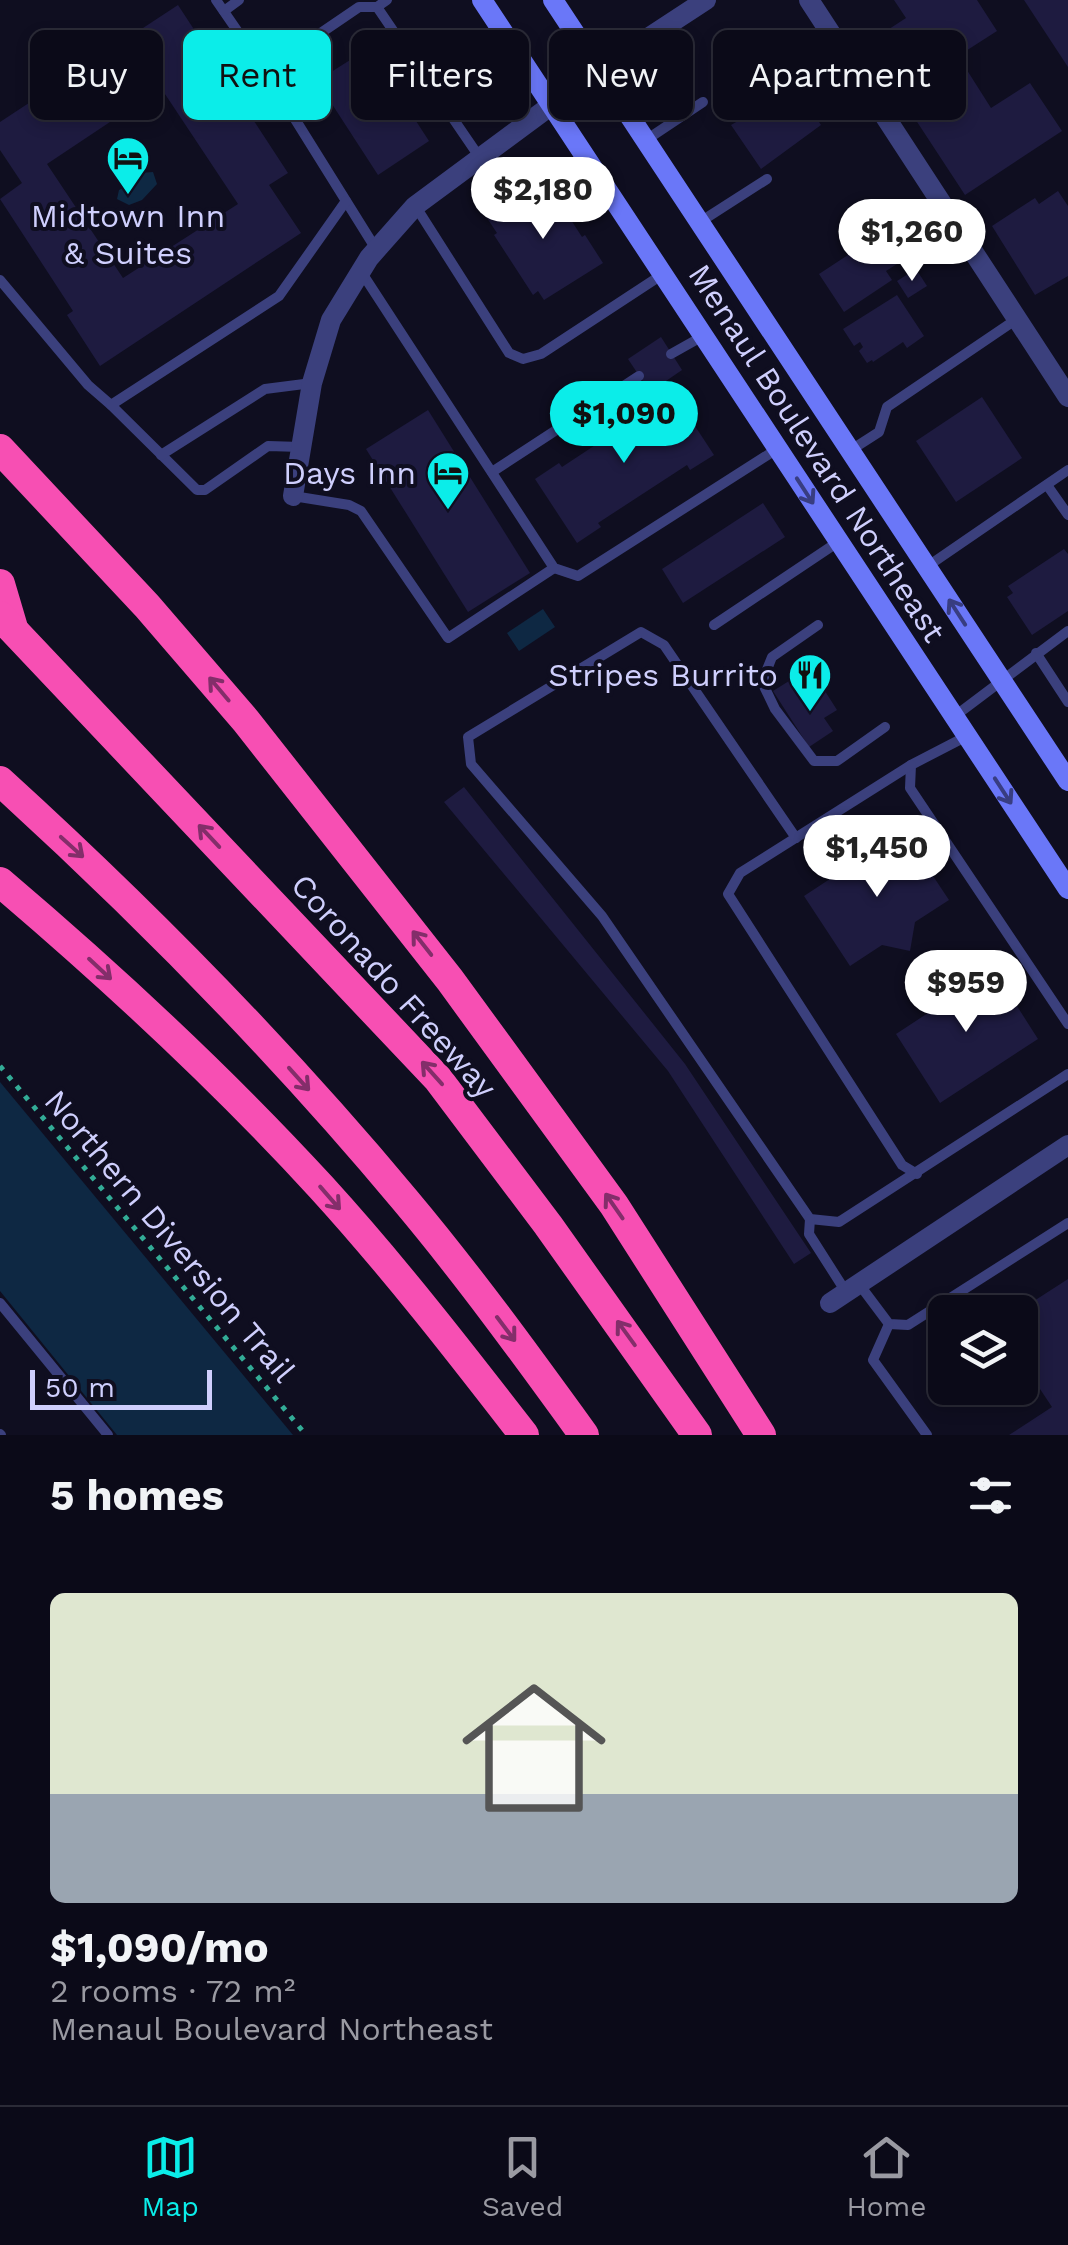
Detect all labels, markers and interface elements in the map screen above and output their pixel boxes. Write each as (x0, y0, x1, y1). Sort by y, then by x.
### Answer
chip: Buy (30, 30, 163, 120)
chip: Rent (183, 30, 331, 120)
chip: Filters (351, 30, 529, 120)
chip: New (549, 30, 693, 120)
chip: Apartment (713, 30, 966, 120)
hotel icon: Midtown Inn & Suites (105, 135, 151, 196)
pin: $2,180 (462, 157, 624, 242)
text: $2,180 (493, 170, 593, 208)
place label: Midtown Inn & Suites (31, 197, 225, 272)
pin: $1,260 (831, 199, 993, 284)
text: $1,260 (861, 212, 963, 250)
street label: Menaul Boulevard Northeast (680, 257, 954, 649)
pin: $1,090 (543, 381, 705, 466)
text: $1,090 (572, 394, 676, 432)
hotel icon: Days Inn (425, 450, 471, 511)
place label: Days Inn (283, 454, 416, 492)
one-way arrow (794, 476, 815, 505)
one-way arrow (946, 598, 967, 626)
restaurant icon: Stripes Burrito (787, 652, 833, 713)
place label: Stripes Burrito (548, 656, 778, 694)
one-way arrow (209, 677, 231, 703)
one-way arrow (993, 777, 1014, 805)
pin: $1,450 (796, 815, 958, 900)
one-way arrow (198, 824, 221, 849)
text: $1,450 (825, 828, 929, 866)
one-way arrow (59, 835, 84, 858)
street label: Coronado Freeway (283, 866, 505, 1106)
one-way arrow (411, 931, 433, 957)
pin: $959 (907, 950, 1025, 1035)
one-way arrow (87, 957, 112, 980)
text: $959 (927, 963, 1005, 1001)
one-way arrow (420, 1061, 443, 1086)
one-way arrow (287, 1066, 310, 1091)
street label: Northern Diversion Trail (37, 1082, 303, 1390)
one-way arrow (319, 1185, 342, 1210)
one-way arrow (604, 1192, 625, 1220)
map controls (928, 1295, 1038, 1405)
button: layers (928, 1295, 1038, 1405)
one-way arrow (496, 1315, 517, 1342)
one-way arrow (615, 1320, 636, 1348)
scale bar (30, 1365, 212, 1410)
text: 50 m (45, 1371, 115, 1404)
icon: filters (963, 1468, 1018, 1523)
text: 5 homes (50, 1471, 224, 1520)
icon: home (444, 1658, 624, 1838)
text: $1,090/mo (50, 1923, 269, 1972)
text: 2 rooms · 72 m² (50, 1972, 295, 2010)
text: Menaul Boulevard Northeast (50, 2010, 493, 2048)
tab: Map (142, 2130, 199, 2223)
tab: Saved (482, 2130, 563, 2223)
tab: Home (846, 2130, 926, 2223)

